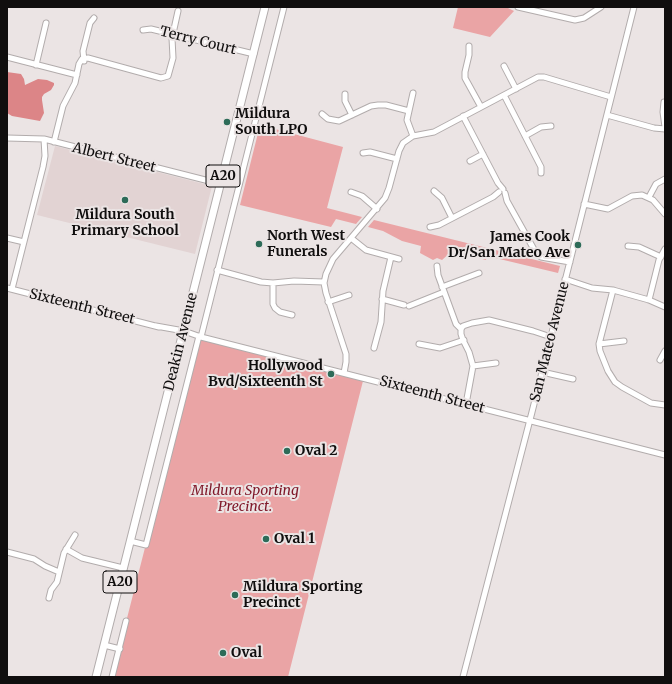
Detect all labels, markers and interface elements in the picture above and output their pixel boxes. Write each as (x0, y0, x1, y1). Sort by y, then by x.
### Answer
street label: Terry Court (158, 23, 238, 59)
place label: Mildura South LPO (235, 106, 308, 138)
marker: Mildura South LPO (222, 117, 232, 127)
street label: Albert Street (70, 140, 158, 176)
road number: A20 (206, 165, 240, 187)
marker: Mildura South Primary School (120, 195, 130, 205)
place label: Mildura South Primary School (71, 207, 179, 240)
place label: North West Funerals (267, 228, 345, 260)
place label: James Cook Dr/San Mateo Ave (448, 229, 570, 262)
marker: North West Funerals (254, 239, 264, 249)
marker: James Cook Dr/San Mateo Ave (573, 240, 583, 250)
street label: San Mateo Avenue (527, 280, 573, 404)
street label: Sixteenth Street (27, 286, 137, 328)
street label: Deakin Avenue (161, 291, 201, 393)
place label: Hollywood Bvd/Sixteenth St (208, 358, 323, 390)
marker: Hollywood Bvd/Sixteenth St (326, 369, 336, 379)
street label: Sixteenth Street (378, 373, 486, 417)
place label: Oval 2 (295, 443, 338, 459)
marker: Oval 2 (282, 446, 292, 456)
park label: Mildura Sporting Precinct. (191, 483, 299, 516)
place label: Oval 1 (274, 531, 315, 547)
marker: Oval 1 (261, 534, 271, 544)
road number: A20 (103, 571, 137, 593)
place label: Mildura Sporting Precinct (243, 579, 362, 612)
marker: Mildura Sporting Precinct (230, 590, 240, 600)
place label: Oval (231, 645, 262, 661)
marker: Oval (218, 648, 228, 658)

